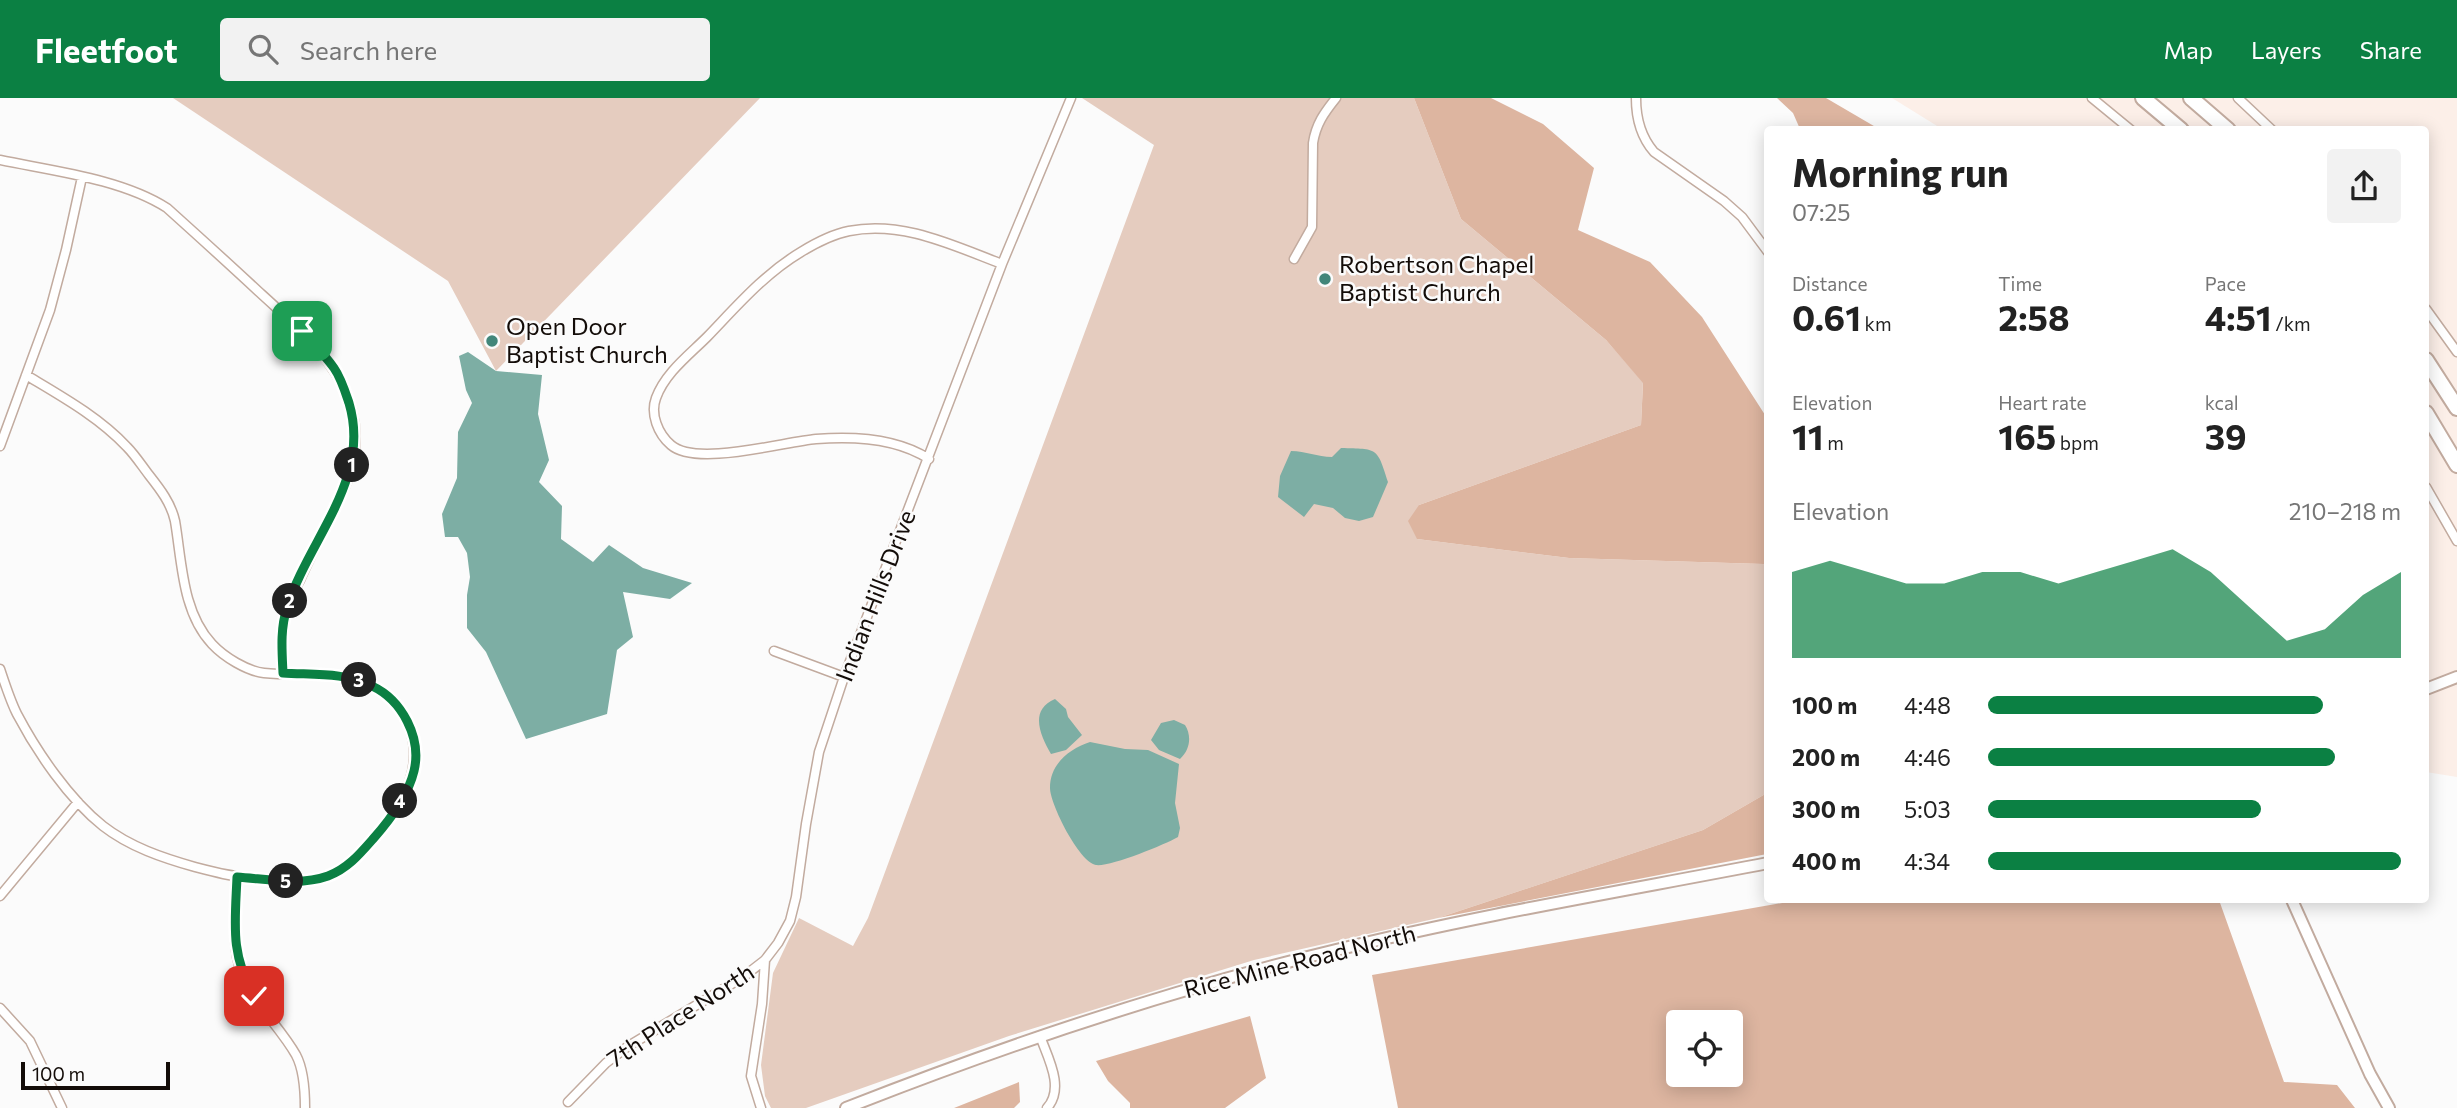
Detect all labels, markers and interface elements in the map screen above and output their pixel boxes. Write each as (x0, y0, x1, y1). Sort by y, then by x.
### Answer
search box (220, 18, 710, 81)
text: Fleetfoot (35, 29, 178, 70)
icon: search (244, 30, 282, 68)
text: Search here (300, 34, 437, 65)
text: Map (2164, 35, 2213, 64)
text: Layers (2251, 35, 2322, 64)
text: Share (2360, 35, 2422, 64)
text: Morning run (1792, 148, 2009, 195)
button: share (2327, 149, 2401, 223)
text: 07:25 (1792, 198, 1850, 226)
place label: Robertson Chapel Baptist Church (1339, 249, 1534, 306)
marker: Robertson Chapel Baptist Church (1317, 271, 1333, 287)
text: Distance (1792, 272, 1868, 295)
text: Time (1998, 272, 2042, 295)
text: Pace (2205, 272, 2246, 295)
text: 0.61 (1792, 295, 1861, 338)
text: 2:58 (1998, 295, 2070, 338)
text: 4:51 (2205, 295, 2272, 338)
pin (272, 301, 332, 361)
place label: Open Door Baptist Church (506, 311, 668, 368)
icon: arrive (283, 312, 321, 350)
text: km (1861, 312, 1892, 335)
text: /km (2272, 312, 2311, 335)
marker: Open Door Baptist Church (484, 333, 500, 349)
text: Elevation (1792, 391, 1872, 414)
text: Heart rate (1998, 391, 2087, 414)
text: kcal (2205, 391, 2239, 414)
text: 11 (1792, 414, 1824, 457)
text: 165 (1998, 414, 2056, 457)
text: 39 (2205, 414, 2247, 457)
text: m (1824, 431, 1844, 454)
text: bpm (2056, 431, 2099, 454)
pin: 1 (334, 448, 370, 482)
text: 1 (347, 453, 356, 476)
text: Elevation (1792, 497, 1889, 525)
text: 210–218 m (2289, 497, 2401, 525)
street label: Indian Hills Drive (829, 506, 921, 685)
pin: 2 (272, 584, 308, 618)
text: 2 (284, 589, 295, 612)
pin: 3 (342, 662, 376, 698)
text: 3 (353, 668, 364, 691)
text: 100 m (1792, 691, 1857, 719)
text: 4:48 (1904, 691, 1951, 719)
text: 200 m (1792, 743, 1860, 771)
text: 4:46 (1904, 743, 1951, 771)
pin: 4 (382, 784, 418, 818)
text: 4 (394, 789, 405, 812)
text: 300 m (1792, 795, 1860, 823)
text: 5:03 (1904, 795, 1951, 823)
text: 400 m (1792, 847, 1861, 875)
text: 4:34 (1904, 847, 1950, 875)
pin: 5 (268, 864, 304, 898)
text: 5 (280, 869, 291, 892)
street label: Rice Mine Road North (1181, 918, 1419, 1003)
street label: 7th Place North (601, 956, 759, 1073)
pin (224, 966, 284, 1026)
icon: check (235, 977, 273, 1015)
map controls (1666, 1010, 1743, 1087)
button: locate (1666, 1010, 1743, 1087)
scale bar (21, 1059, 170, 1091)
text: 100 m (32, 1062, 85, 1085)

